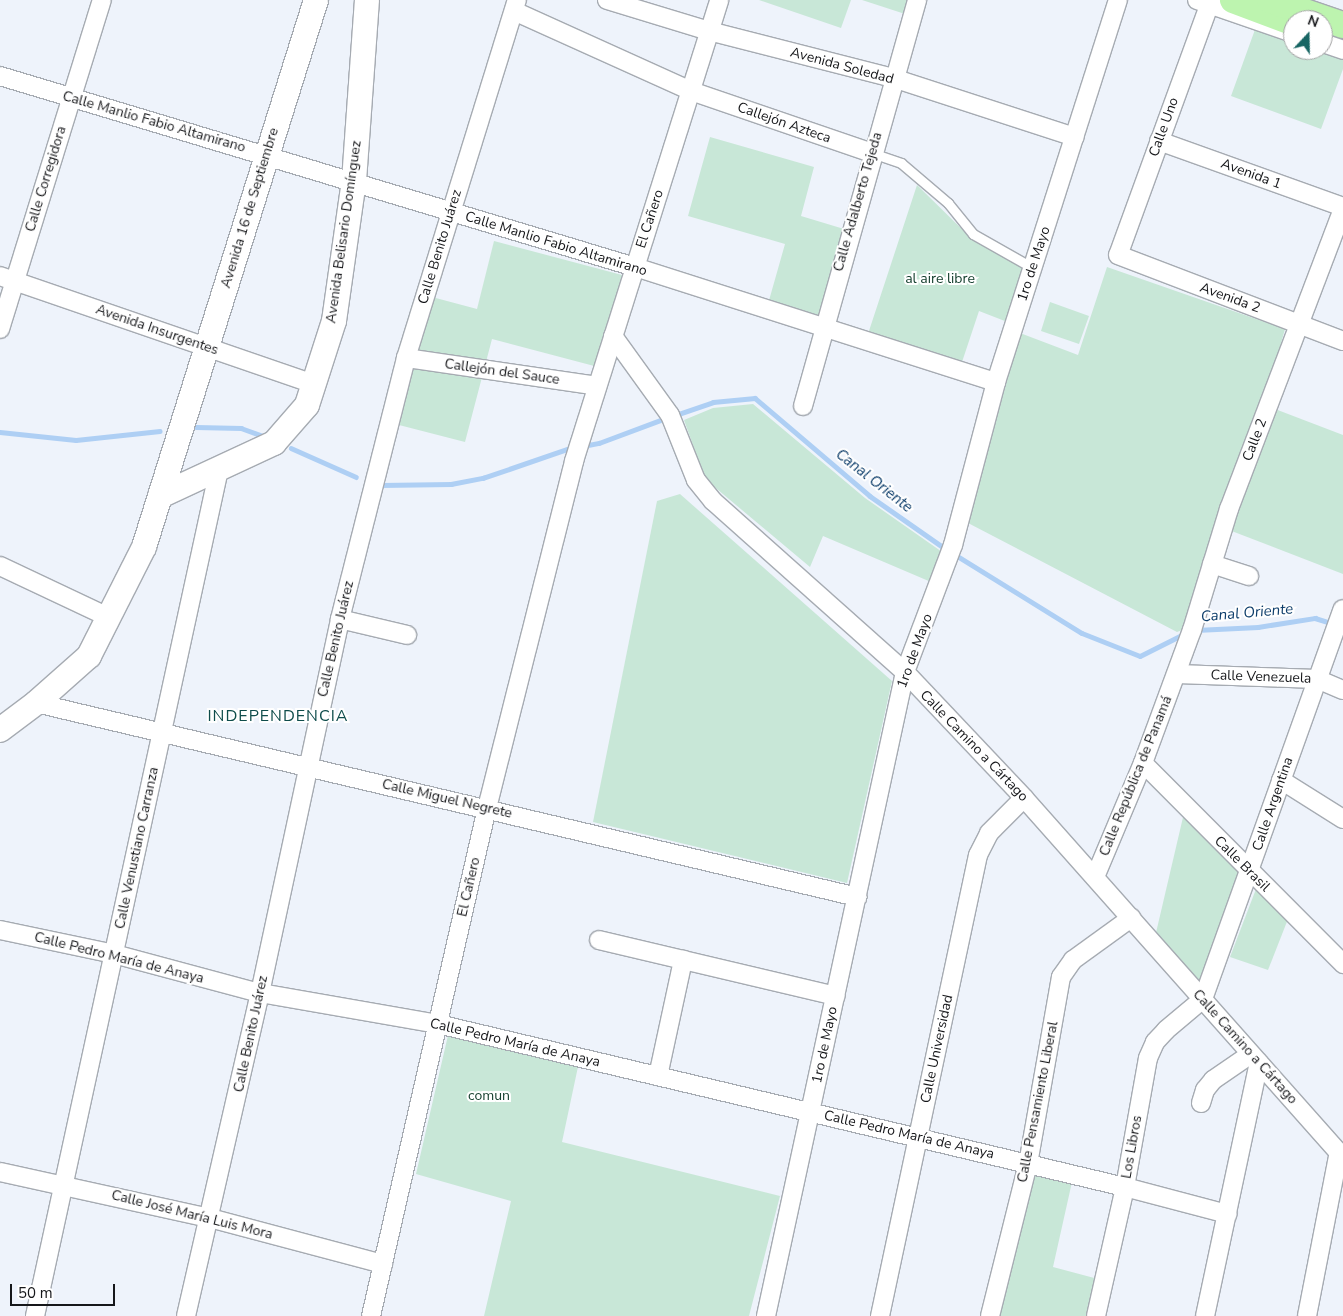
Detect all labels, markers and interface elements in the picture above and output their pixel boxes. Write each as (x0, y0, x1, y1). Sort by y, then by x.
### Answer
north arrow (1283, 10, 1333, 60)
text: N (1305, 11, 1321, 32)
street label: Avenida Soledad (788, 44, 896, 88)
street label: Calle Manlio Fabio Altamirano (61, 88, 247, 156)
street label: Calle Uno (1146, 95, 1182, 159)
street label: Callejón Azteca (735, 99, 833, 147)
street label: Calle Corregidora (22, 124, 70, 234)
street label: Avenida 16 de Septiembre (218, 126, 282, 290)
street label: Calle Adalberto Tejeda (830, 130, 886, 274)
street label: Avenida Belisario Domínguez (323, 140, 365, 324)
street label: Avenida 1 (1218, 155, 1284, 193)
street label: Calle Benito Juárez (415, 188, 465, 306)
street label: El Cañero (633, 188, 667, 250)
street label: Calle Manlio Fabio Altamirano (463, 208, 649, 280)
street label: 1ro de Mayo (1014, 224, 1054, 304)
park label: al aire libre (905, 271, 975, 287)
street label: Avenida 2 (1197, 279, 1263, 317)
street label: Avenida Insurgentes (94, 301, 220, 359)
street label: Callejón del Sauce (443, 356, 561, 388)
street label: Calle 2 (1239, 416, 1271, 464)
water label: Canal Oriente (832, 445, 916, 517)
street label: Calle Benito Juárez (314, 579, 358, 699)
water label: Canal Oriente (1200, 600, 1294, 626)
street label: 1ro de Mayo (894, 611, 936, 691)
street label: Calle Venezuela (1210, 667, 1312, 687)
street label: Calle Camino a Cártago (916, 687, 1032, 805)
street label: Calle República de Panamá (1096, 693, 1176, 859)
district label: INDEPENDENCIA (206, 706, 350, 726)
street label: Calle Argentina (1249, 755, 1297, 853)
street label: Calle Venustiano Carranza (112, 765, 162, 931)
street label: Calle Miguel Negrete (380, 776, 514, 822)
street label: Calle Brasil (1211, 833, 1273, 895)
street label: El Cañero (454, 856, 484, 918)
street label: Calle Pedro María de Anaya (32, 929, 206, 987)
street label: Calle Benito Juárez (230, 974, 272, 1094)
street label: Calle Camino a Cártago (1189, 986, 1301, 1108)
street label: Calle Universidad (917, 993, 957, 1105)
street label: 1ro de Mayo (809, 1005, 841, 1085)
street label: Calle Pedro María de Anaya (428, 1015, 602, 1071)
street label: Calle Pensamiento Liberal (1014, 1020, 1062, 1184)
park label: comun (468, 1088, 510, 1104)
street label: Calle Pedro María de Anaya (822, 1107, 996, 1163)
street label: Los Libros (1118, 1114, 1146, 1180)
street label: Calle José María Luis Mora (110, 1187, 274, 1243)
scale bar (12, 1274, 118, 1306)
text: 50 m (18, 1283, 53, 1303)

